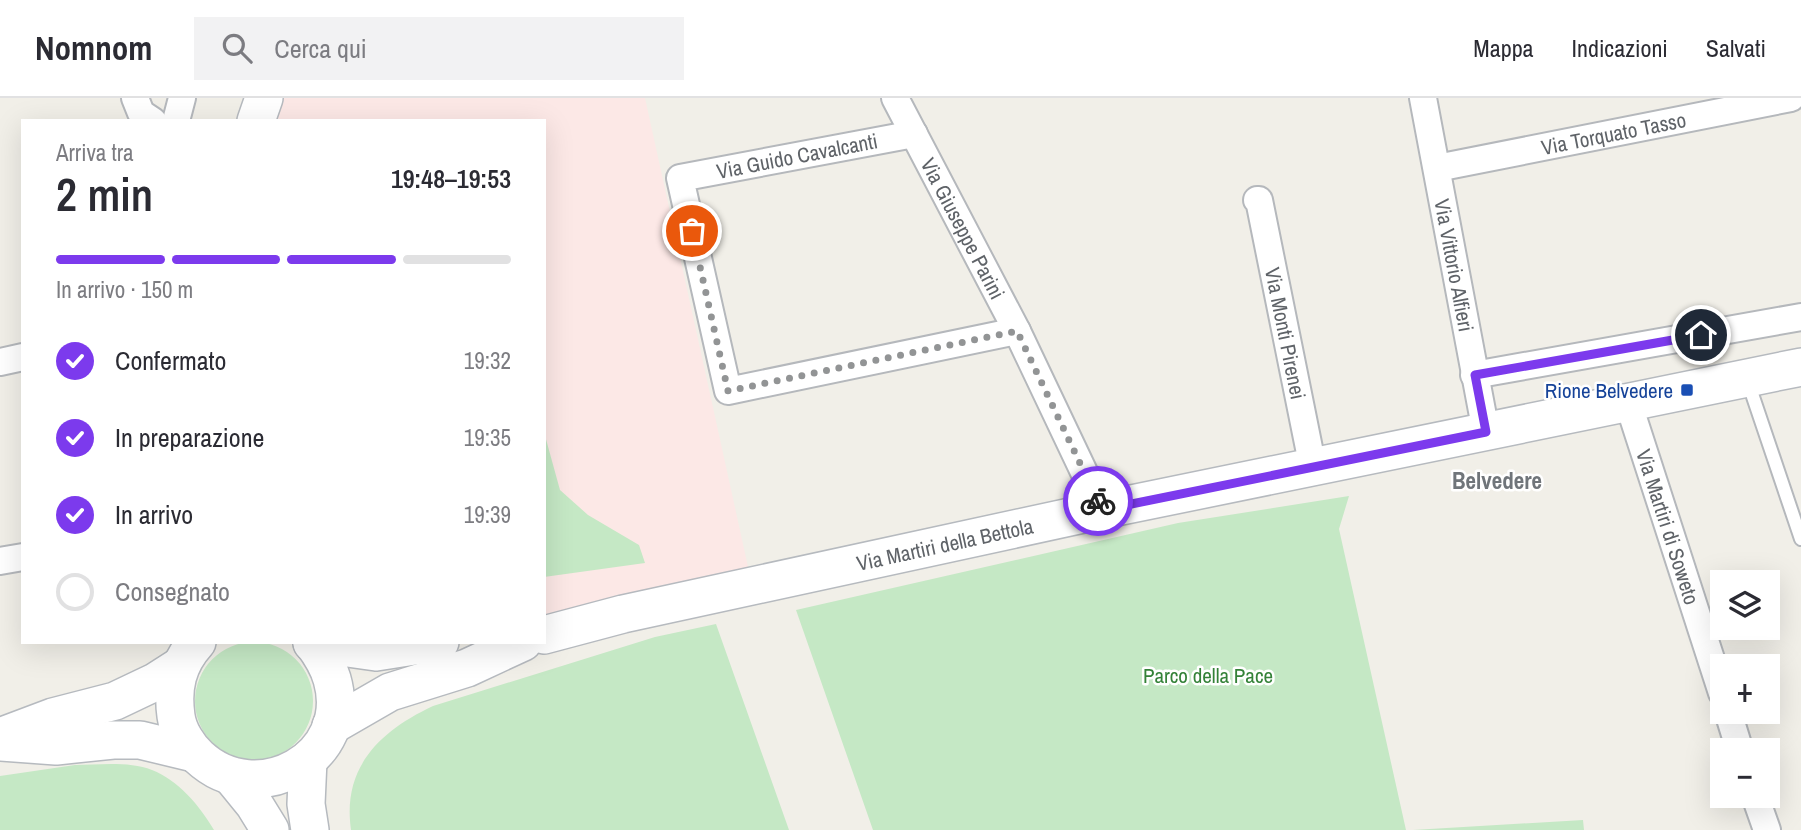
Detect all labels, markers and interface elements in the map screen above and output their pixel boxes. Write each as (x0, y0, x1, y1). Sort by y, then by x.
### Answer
search box (194, 17, 684, 80)
text: Nomnom (35, 26, 152, 70)
icon: search (218, 29, 256, 67)
text: Cerca qui (274, 31, 367, 66)
text: Mappa (1473, 32, 1534, 64)
text: Indicazioni (1572, 32, 1668, 64)
text: Salvati (1706, 32, 1766, 64)
street label: Via Torquato Tasso (1539, 105, 1688, 162)
street label: Via Guido Cavalcanti (714, 126, 880, 186)
text: Arriva tra (56, 137, 134, 168)
street label: Via Giuseppe Parini (914, 152, 1012, 304)
text: 19:48–19:53 (391, 161, 511, 196)
text: 2 min (56, 163, 153, 225)
street label: Via Vittorio Alfieri (1428, 196, 1481, 334)
pin (662, 201, 722, 261)
icon: bag (673, 212, 711, 250)
street label: Via Monti Pirenei (1258, 265, 1313, 402)
text: In arrivo · 150 m (56, 274, 193, 305)
pin (1671, 305, 1731, 365)
icon: home (1682, 316, 1720, 354)
icon: check (56, 342, 94, 380)
text: Confermato (115, 343, 226, 378)
text: 19:32 (464, 345, 511, 376)
place label: Rione Belvedere (1545, 376, 1673, 405)
marker: Rione Belvedere (1679, 382, 1695, 398)
icon: check (56, 419, 94, 457)
text: In preparazione (115, 420, 264, 455)
text: 19:35 (464, 422, 511, 453)
street label: Via Martiri di Soweto (1630, 445, 1707, 608)
district label: Belvedere (1452, 465, 1542, 496)
courier (1063, 466, 1133, 536)
icon: bike (1079, 482, 1117, 520)
icon: check (56, 496, 94, 534)
text: In arrivo (115, 497, 193, 532)
text: 19:39 (464, 499, 511, 530)
street label: Via Martiri della Bettola (854, 511, 1036, 577)
map controls (1710, 570, 1780, 808)
button: layers (1710, 570, 1780, 640)
text: Consegnato (115, 574, 230, 609)
button: + (1710, 654, 1780, 724)
park label: Parco della Pace (1143, 661, 1273, 690)
button: − (1710, 738, 1780, 808)

